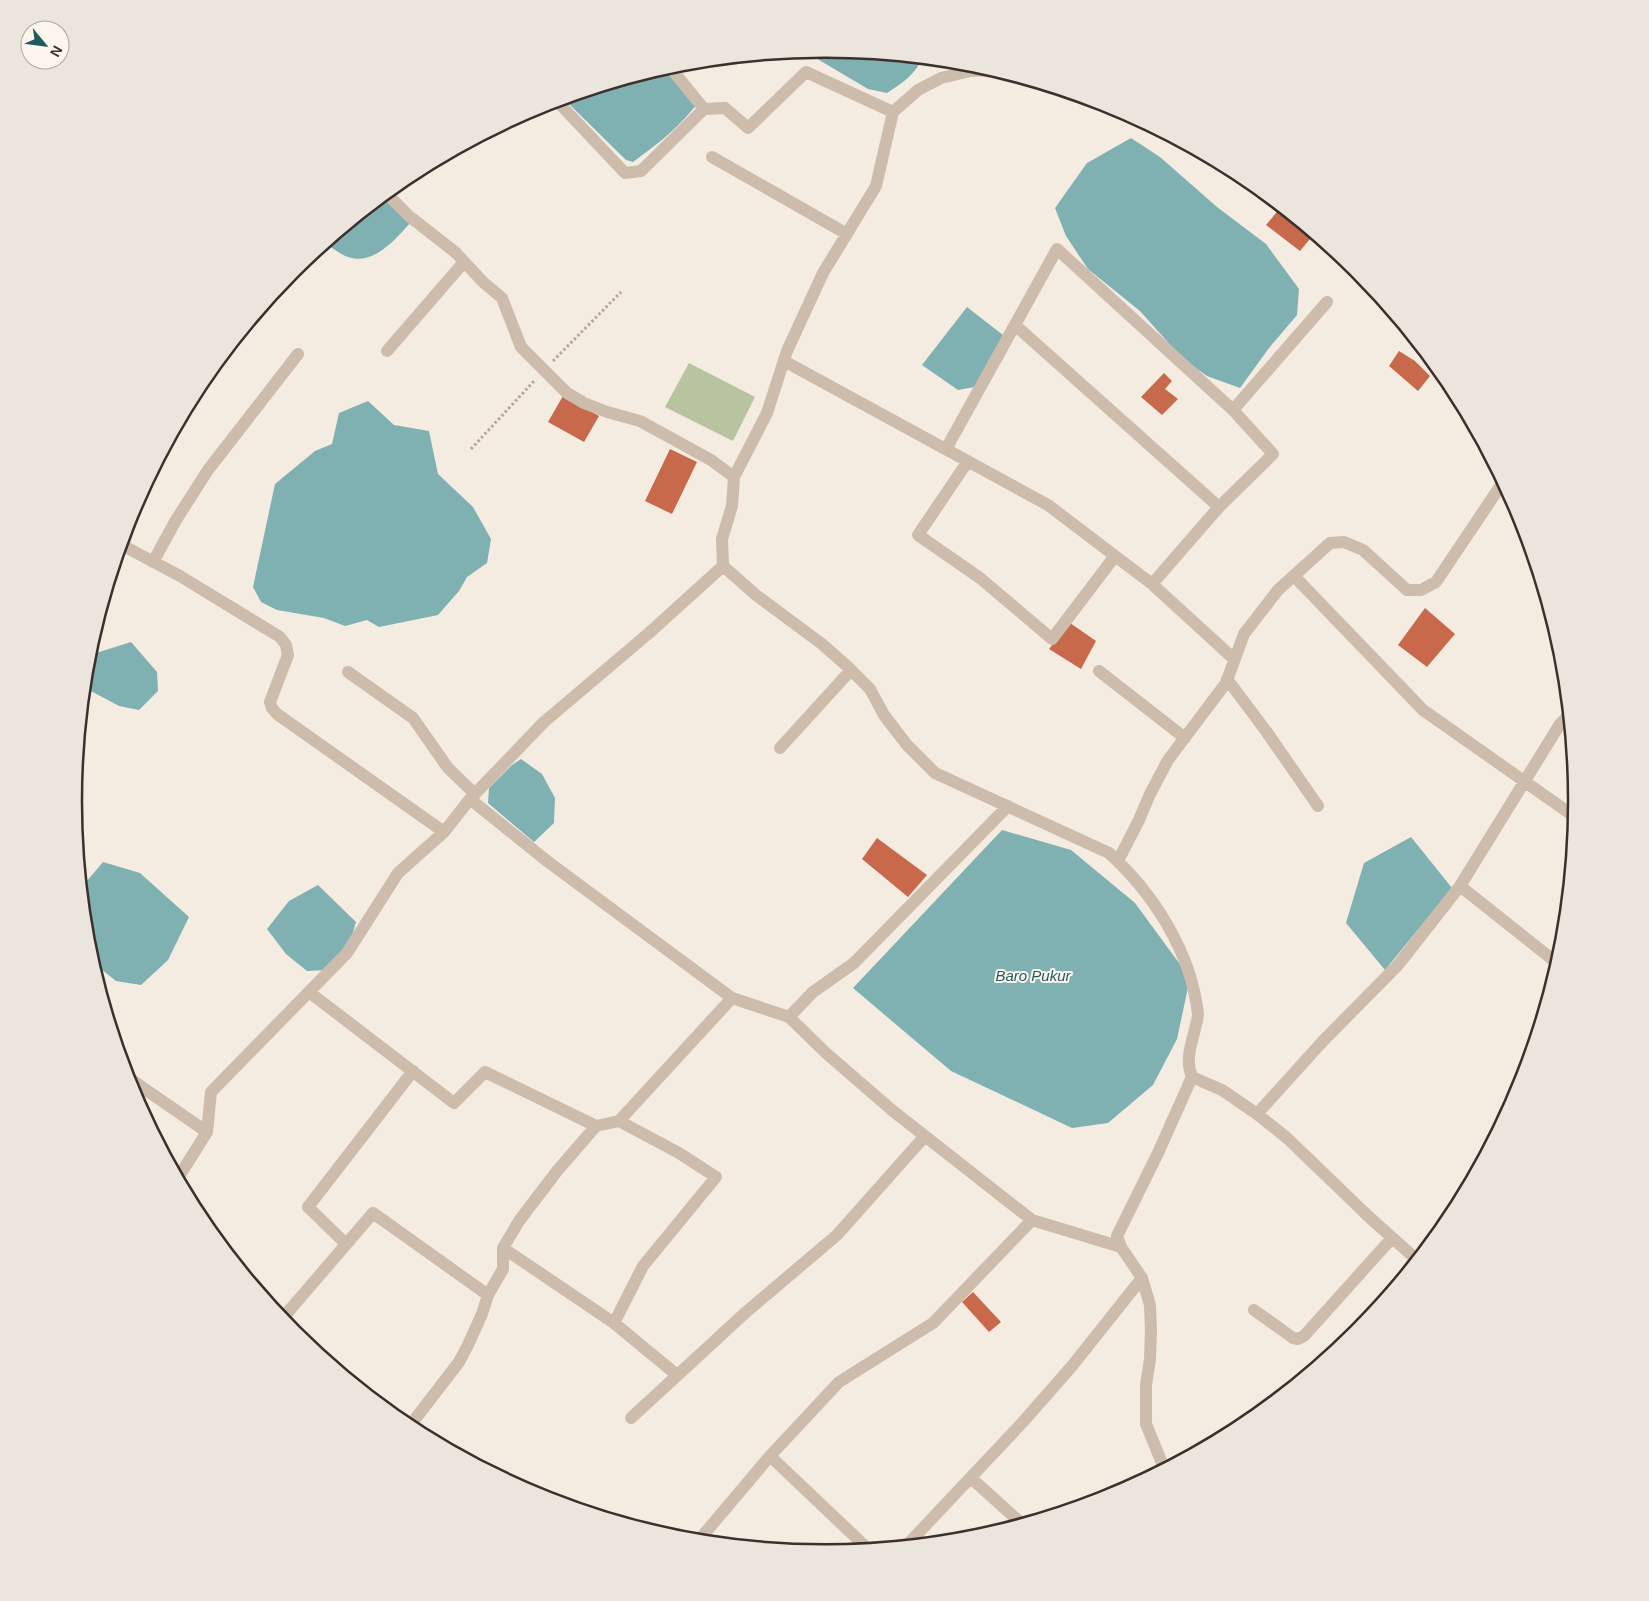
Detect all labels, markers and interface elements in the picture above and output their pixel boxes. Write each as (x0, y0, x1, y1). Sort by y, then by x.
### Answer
north arrow (20, 20, 70, 70)
text: N (47, 43, 66, 60)
water label: Baro Pukur (995, 967, 1072, 984)

